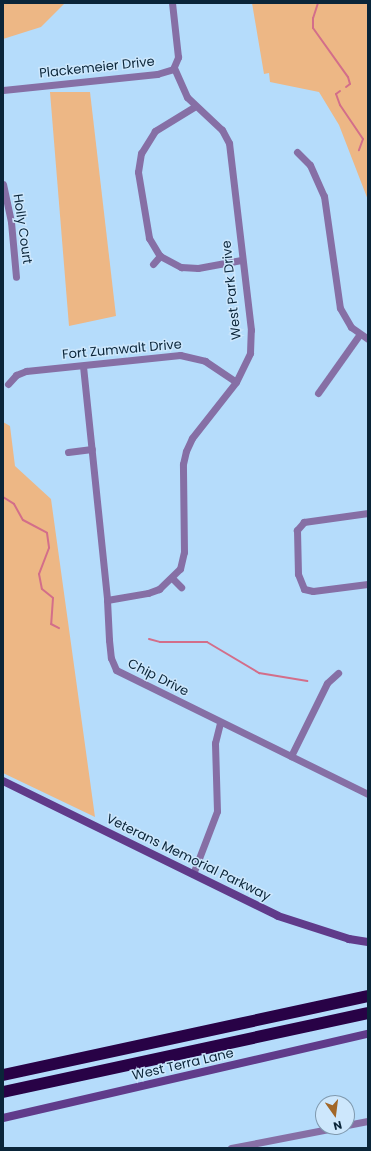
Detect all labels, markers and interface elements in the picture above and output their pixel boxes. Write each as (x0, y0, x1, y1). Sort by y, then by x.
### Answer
street label: Plackemeier Drive (39, 54, 155, 82)
street label: Holly Court (9, 193, 35, 265)
street label: West Park Drive (219, 240, 245, 340)
street label: Fort Zumwalt Drive (61, 337, 183, 363)
street label: Chip Drive (125, 656, 191, 700)
street label: Veterans Memorial Parkway (103, 811, 273, 905)
street label: West Terra Lane (131, 1046, 235, 1084)
north arrow (315, 1095, 355, 1135)
text: N (332, 1117, 344, 1134)

